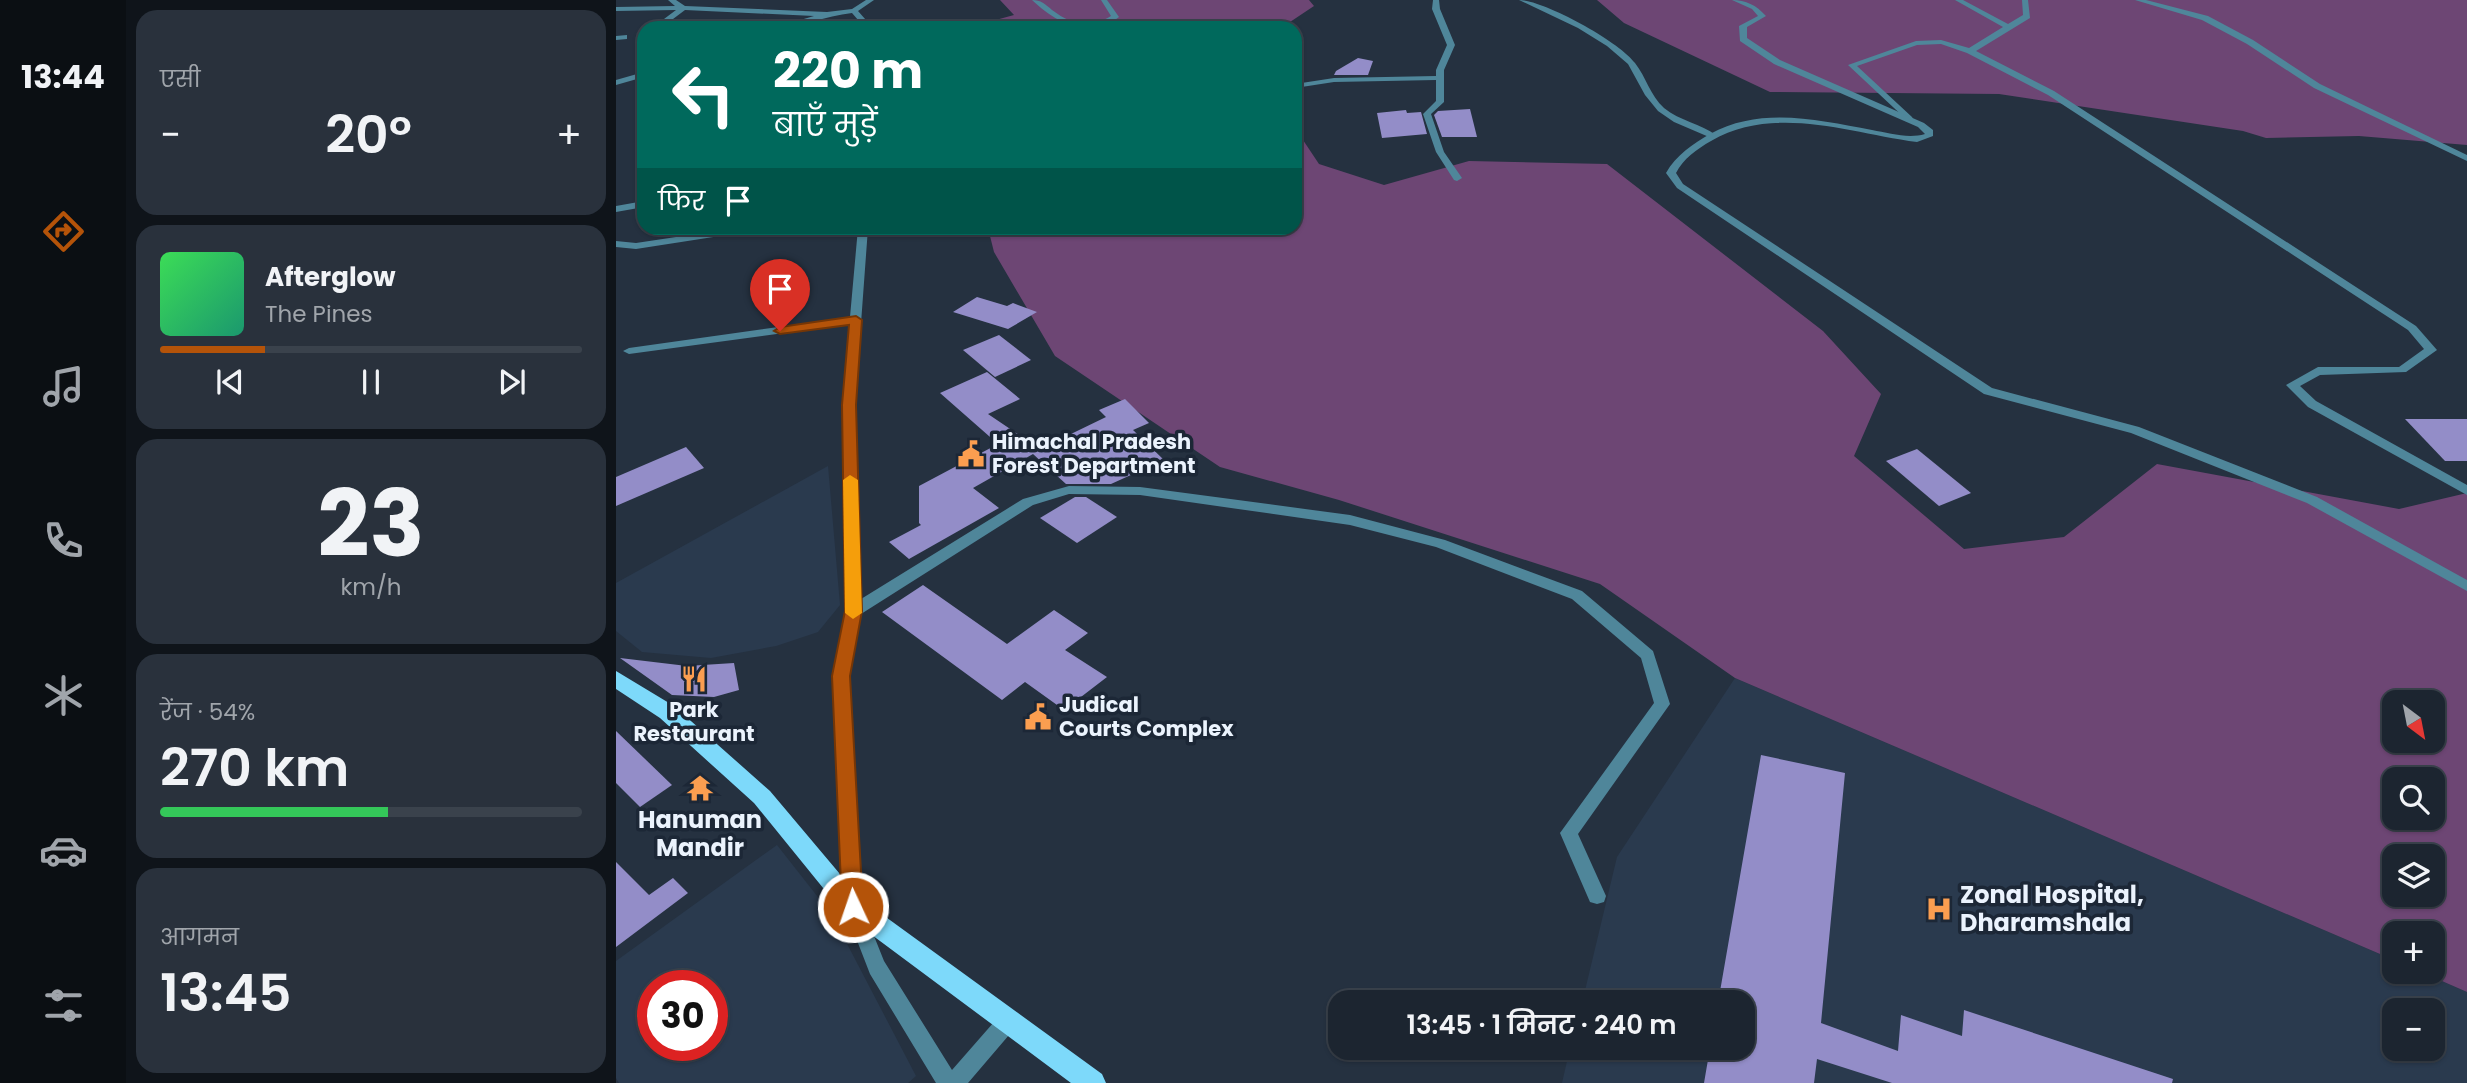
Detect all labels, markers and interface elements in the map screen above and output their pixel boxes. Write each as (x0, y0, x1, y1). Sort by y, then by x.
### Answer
text: 220 m (773, 37, 923, 105)
icon: left (658, 49, 749, 140)
text: 13:44 (21, 54, 105, 99)
text: एसी (160, 63, 201, 95)
text: 20° (325, 98, 412, 171)
text: बाएँ मुड़ें (773, 102, 877, 147)
text: − (160, 108, 181, 161)
text: + (556, 108, 582, 161)
icon: arrive (719, 182, 757, 220)
text: फिर (658, 183, 705, 219)
icon: directions (39, 207, 88, 256)
text: Afterglow (265, 259, 396, 295)
pin (750, 259, 810, 331)
icon: arrive (761, 270, 799, 308)
text: The Pines (265, 298, 373, 330)
icon: music (39, 362, 88, 411)
icon: previous (211, 363, 249, 401)
icon: pause (352, 363, 390, 401)
icon: next (493, 363, 531, 401)
place label: Himachal Pradesh Forest Department (992, 427, 1196, 480)
public building icon: Himachal Pradesh Forest Department (956, 439, 986, 469)
text: 23 (317, 460, 425, 588)
icon: phone (39, 516, 88, 565)
text: km/h (340, 571, 402, 603)
restaurant icon: Park Restaurant (679, 664, 709, 694)
icon: climate (39, 671, 88, 720)
place label: Judical Courts Complex (1059, 690, 1234, 743)
north arrow (2382, 690, 2445, 752)
map controls (2382, 690, 2445, 1061)
place label: Park Restaurant (633, 695, 755, 748)
text: रेंज · 54% (160, 696, 255, 728)
public building icon: Judical Courts Complex (1023, 702, 1053, 732)
text: 270 km (160, 731, 349, 804)
button: search (2382, 767, 2445, 830)
temple icon: Hanuman Mandir (685, 773, 715, 803)
place label: Hanuman Mandir (638, 803, 762, 864)
icon: car (39, 826, 88, 875)
button: layers (2382, 844, 2445, 907)
position arrow (816, 870, 890, 944)
place label: Zonal Hospital, Dharamshala (1960, 878, 2144, 939)
hospital icon: Zonal Hospital, Dharamshala (1924, 894, 1954, 924)
text: आगमन (160, 921, 239, 953)
button: + (2382, 921, 2445, 984)
text: 13:45 (160, 956, 292, 1029)
speed limit sign: 30 (637, 970, 728, 1061)
icon: filters (39, 981, 88, 1030)
button: − (2382, 998, 2445, 1061)
text: 13:45 · 1 मिनट · 240 m (1407, 1007, 1676, 1043)

